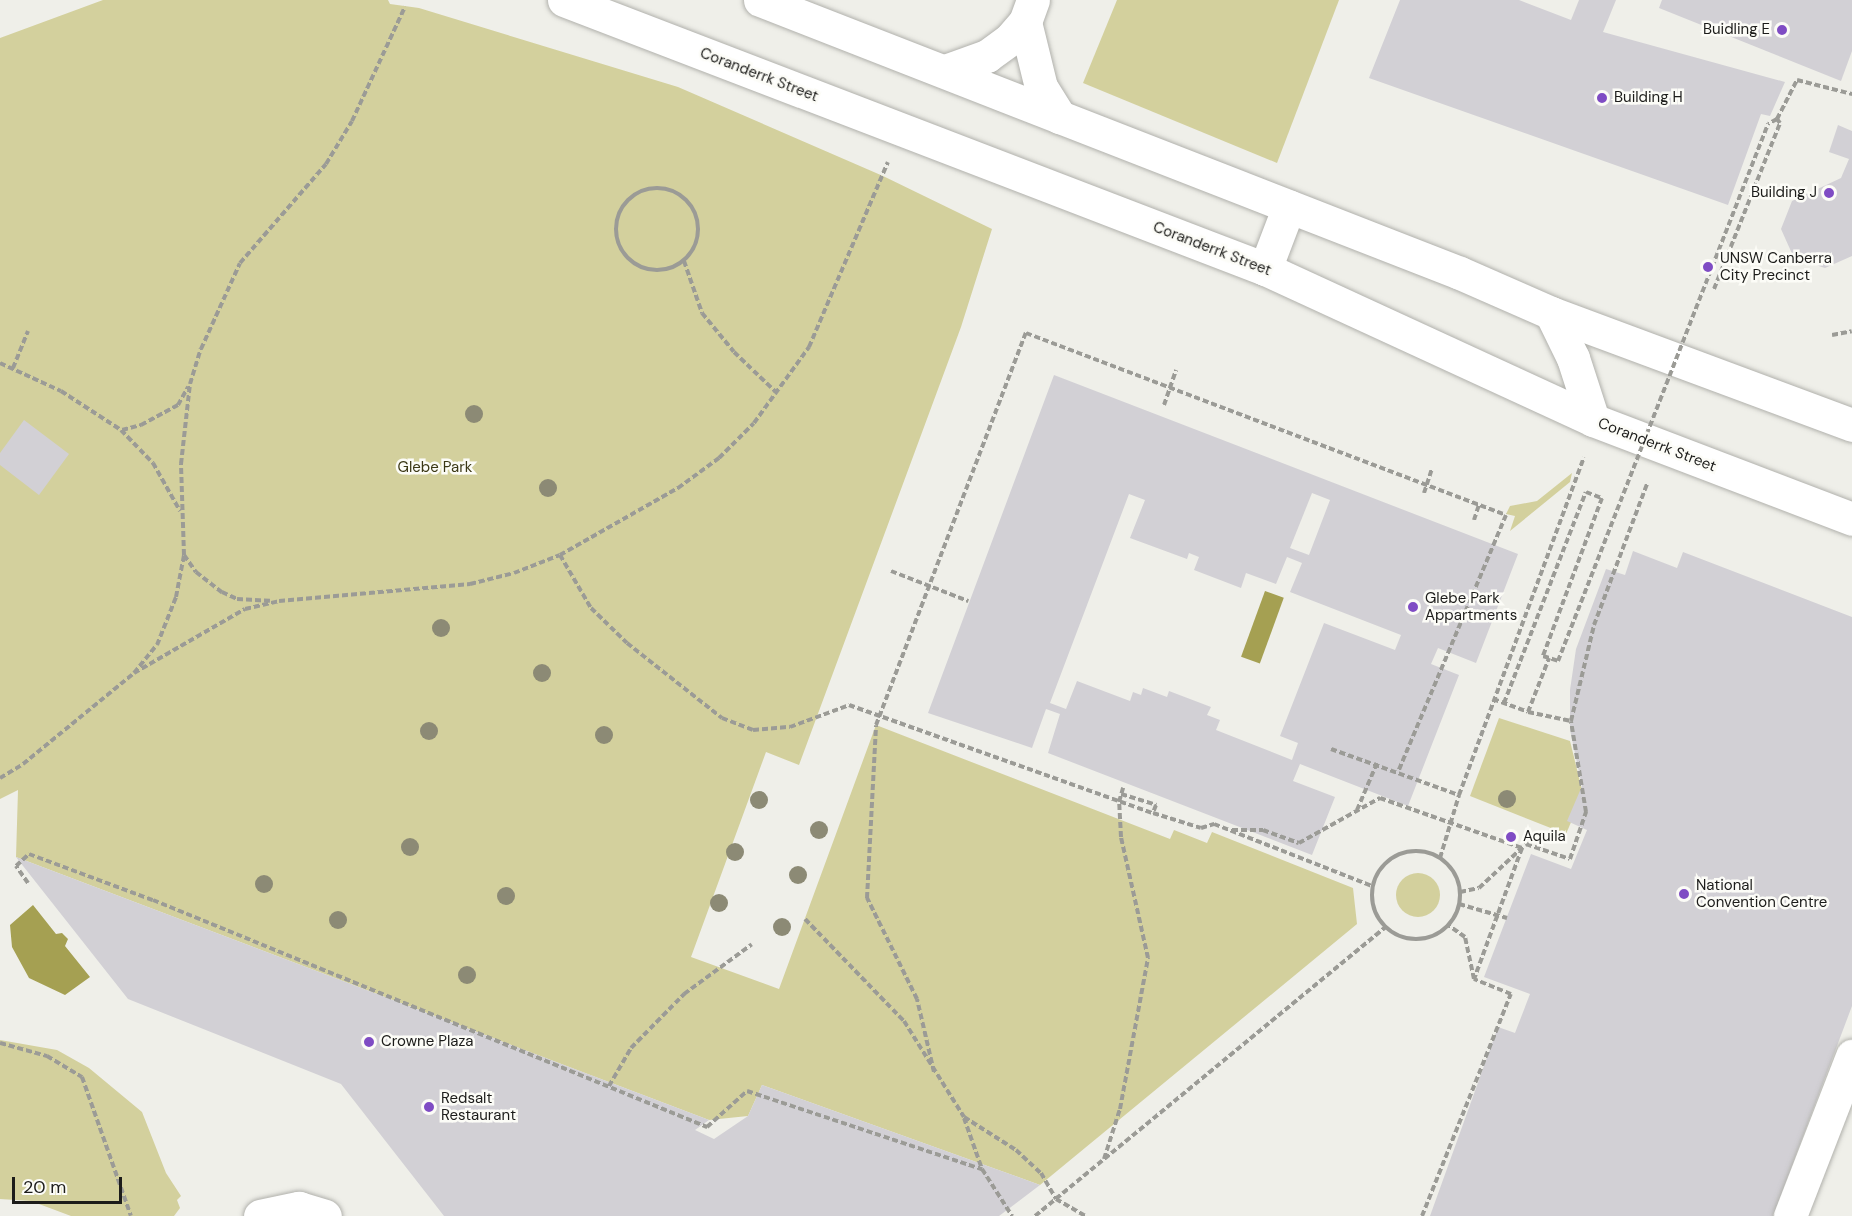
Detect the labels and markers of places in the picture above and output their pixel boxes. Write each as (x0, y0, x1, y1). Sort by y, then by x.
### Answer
place label: Buidling E (1703, 21, 1770, 39)
marker: Buidling E (1775, 23, 1789, 37)
place label: Building H (1614, 89, 1683, 107)
marker: Building H (1595, 91, 1609, 105)
place label: Building J (1751, 184, 1817, 202)
marker: Building J (1822, 186, 1836, 200)
place label: UNSW Canberra City Precinct (1720, 249, 1832, 284)
marker: UNSW Canberra City Precinct (1701, 260, 1715, 274)
place label: Glebe Park Appartments (1425, 589, 1517, 624)
marker: Glebe Park Appartments (1406, 600, 1420, 614)
place label: Aquila (1523, 828, 1566, 846)
marker: Aquila (1504, 830, 1518, 844)
place label: National Convention Centre (1696, 876, 1827, 911)
marker: National Convention Centre (1677, 887, 1691, 901)
place label: Crowne Plaza (381, 1033, 473, 1051)
marker: Crowne Plaza (362, 1035, 376, 1049)
place label: Redsalt Restaurant (441, 1089, 516, 1124)
marker: Redsalt Restaurant (422, 1100, 436, 1114)

